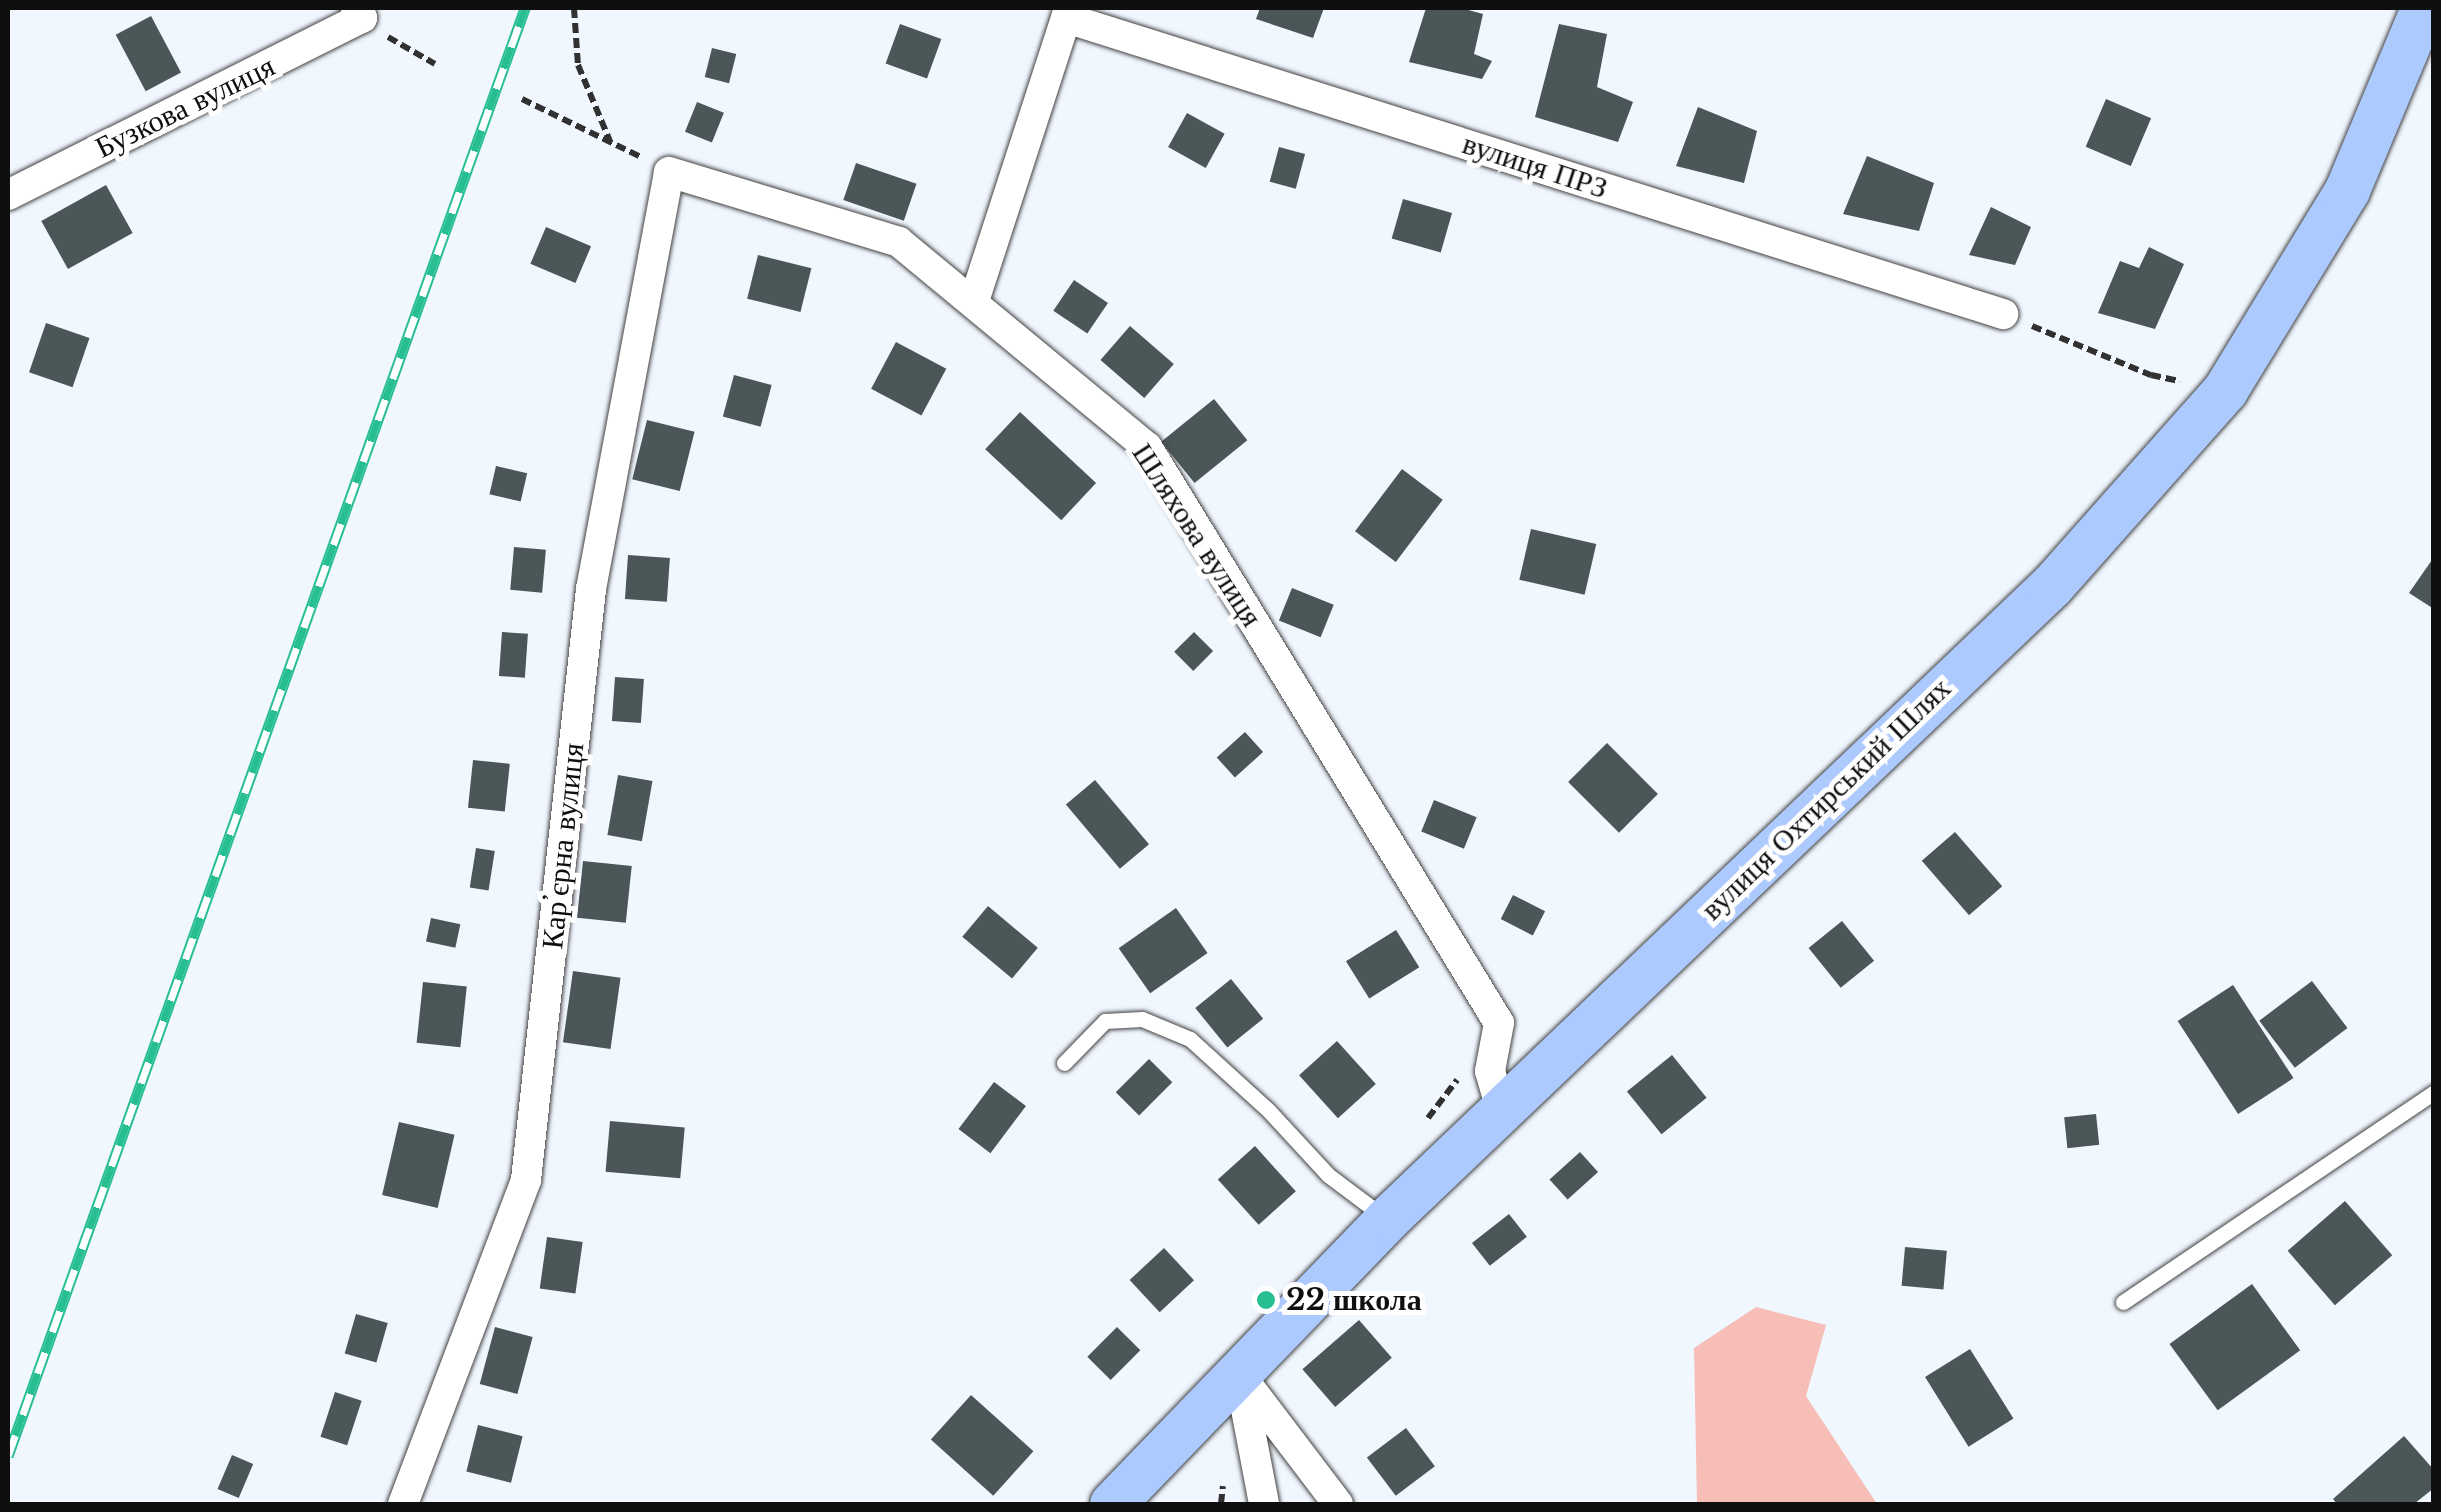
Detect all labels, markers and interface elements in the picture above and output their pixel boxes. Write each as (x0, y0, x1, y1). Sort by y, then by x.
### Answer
street label: Бузкова вулиця (90, 48, 280, 166)
street label: вулиця ПРЗ (1458, 126, 1612, 206)
street label: Шляхова вулиця (1124, 437, 1270, 633)
street label: вулиця Охтирський Шлях (1694, 670, 1958, 928)
street label: Карʼєрна вулиця (534, 741, 592, 951)
place label: 22 школа (1286, 1282, 1422, 1318)
marker: 22 школа (1255, 1289, 1277, 1311)

